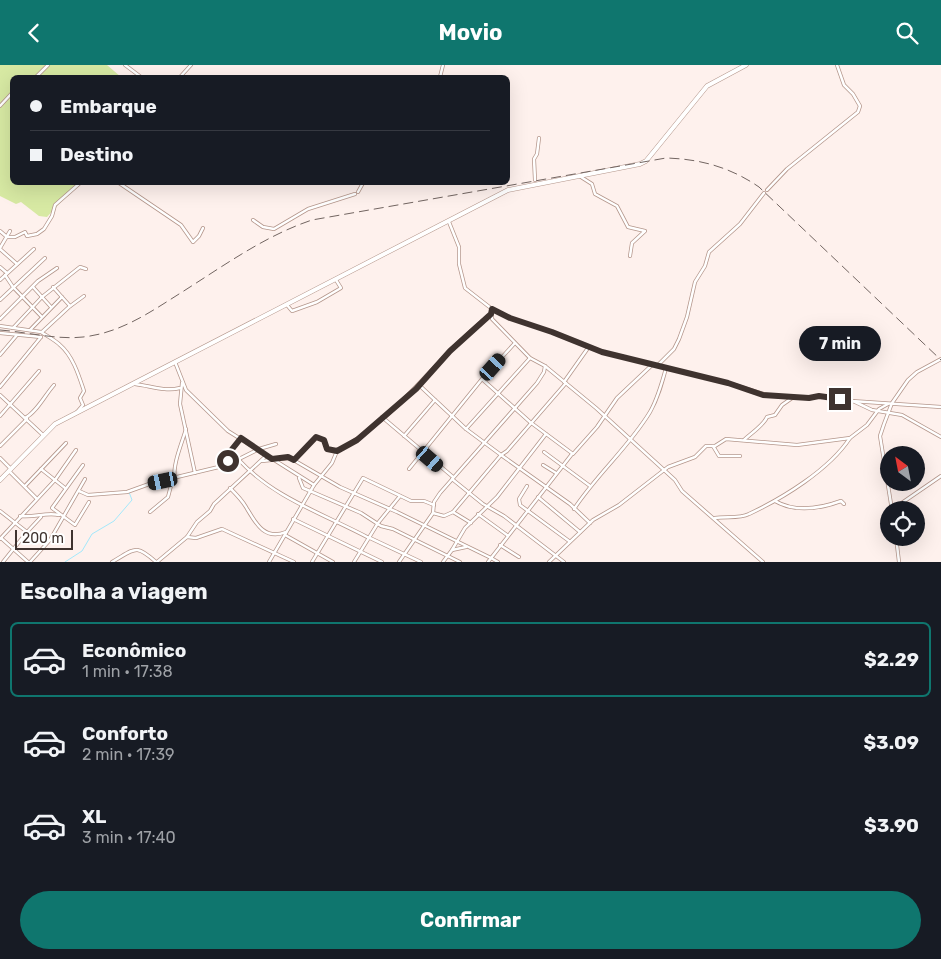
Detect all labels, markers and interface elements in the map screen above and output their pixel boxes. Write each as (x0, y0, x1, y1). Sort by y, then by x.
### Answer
icon: back (20, 19, 48, 47)
text: Movio (438, 19, 503, 46)
icon: search (893, 19, 921, 47)
text: Embarque (60, 95, 157, 118)
text: Destino (60, 143, 133, 166)
callout: 7 min (799, 327, 881, 361)
text: 7 min (819, 334, 861, 353)
car (477, 351, 508, 383)
route end (829, 388, 851, 410)
car (413, 443, 446, 475)
north arrow (880, 446, 925, 491)
map controls (880, 446, 925, 546)
route start (217, 450, 239, 472)
car (146, 471, 179, 491)
button: locate (880, 501, 925, 546)
scale bar (15, 527, 72, 550)
text: 200 m (22, 530, 64, 547)
text: Escolha a viagem (20, 578, 208, 605)
icon: car (22, 637, 67, 682)
text: Econômico (82, 639, 186, 662)
text: $2.29 (864, 648, 919, 671)
text: 1 min · 17:38 (82, 662, 173, 681)
icon: car (22, 720, 67, 765)
text: Conforto (82, 722, 168, 745)
text: $3.09 (863, 731, 919, 754)
text: 2 min · 17:39 (82, 745, 174, 764)
icon: car (22, 803, 67, 848)
text: XL (82, 805, 106, 828)
text: $3.90 (864, 814, 919, 837)
text: 3 min · 17:40 (82, 828, 176, 847)
button: Confirmar (20, 891, 921, 949)

